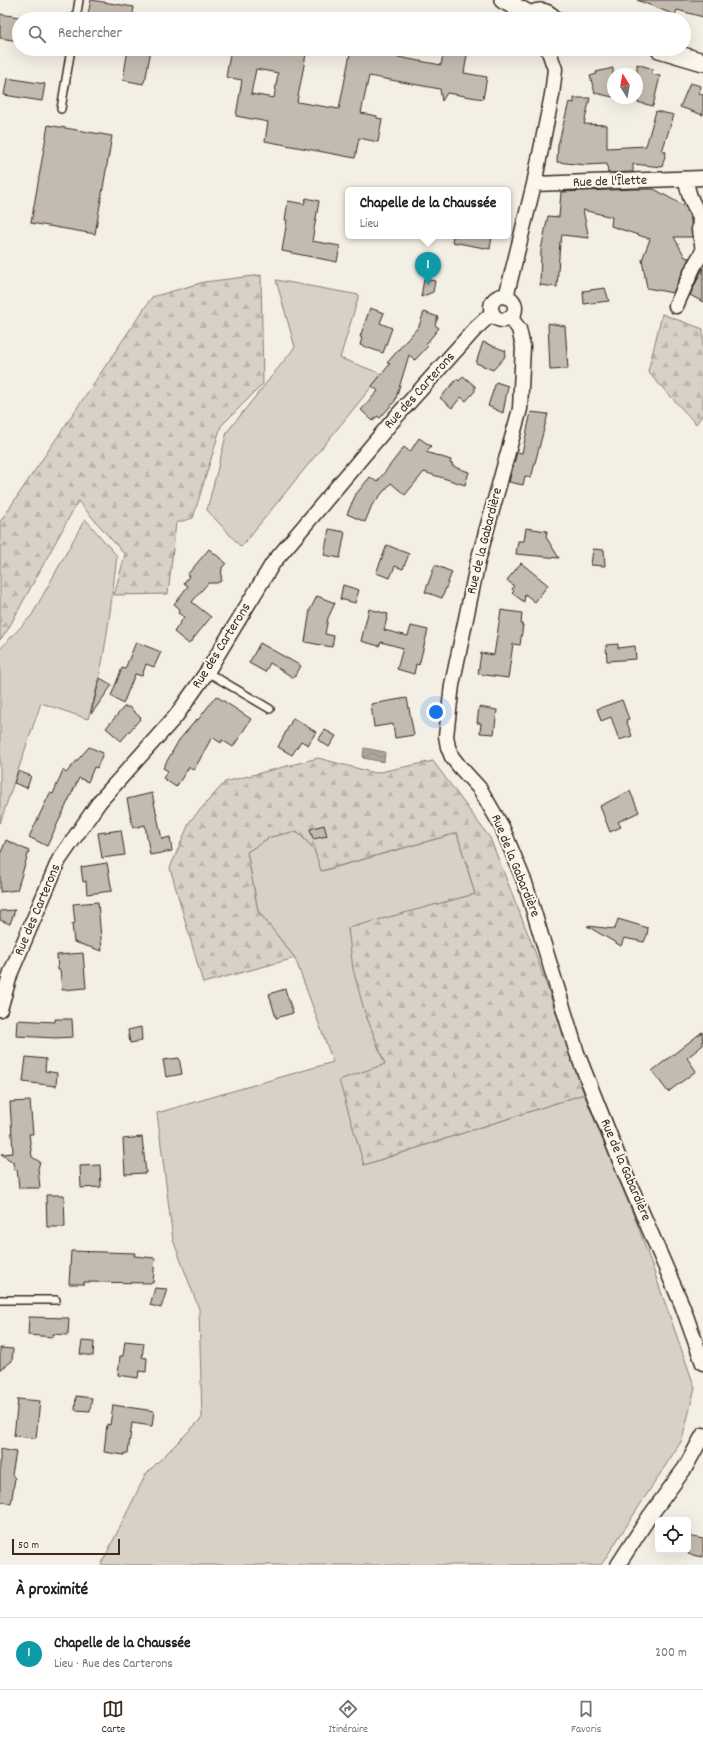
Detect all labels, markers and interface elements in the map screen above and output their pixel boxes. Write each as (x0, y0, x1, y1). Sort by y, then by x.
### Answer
search box (12, 12, 691, 56)
icon: search (26, 23, 48, 45)
text: Rechercher (58, 23, 122, 45)
north arrow (607, 68, 643, 104)
street label: Rue de l'Îlette (573, 171, 647, 193)
popup (345, 187, 511, 239)
text: Chapelle de la Chaussée (360, 193, 496, 215)
text: Lieu (360, 215, 379, 234)
pin: 1 (415, 252, 441, 285)
street label: Rue des Carterons (380, 348, 460, 434)
street label: Rue de la Gabardière (462, 486, 508, 596)
street label: Rue des Carterons (188, 599, 256, 693)
your location (426, 702, 446, 722)
street label: Rue de la Gabardière (485, 812, 545, 920)
street label: Rue des Carterons (10, 861, 66, 959)
street label: Rue de la Gabardière (594, 1116, 656, 1224)
map controls (655, 1517, 691, 1553)
button: locate (655, 1517, 691, 1553)
scale bar (12, 1537, 120, 1556)
text: 50 m (18, 1538, 39, 1554)
text: À proximité (16, 1579, 88, 1603)
text: Chapelle de la Chaussée (54, 1633, 191, 1655)
text: 1 (28, 1644, 30, 1663)
text: 200 m (655, 1644, 687, 1663)
text: Lieu · Rue des Carterons (54, 1655, 173, 1674)
tab: Carte (102, 1698, 125, 1738)
tab: Itinéraire (328, 1698, 368, 1738)
tab: Favoris (571, 1698, 601, 1738)

